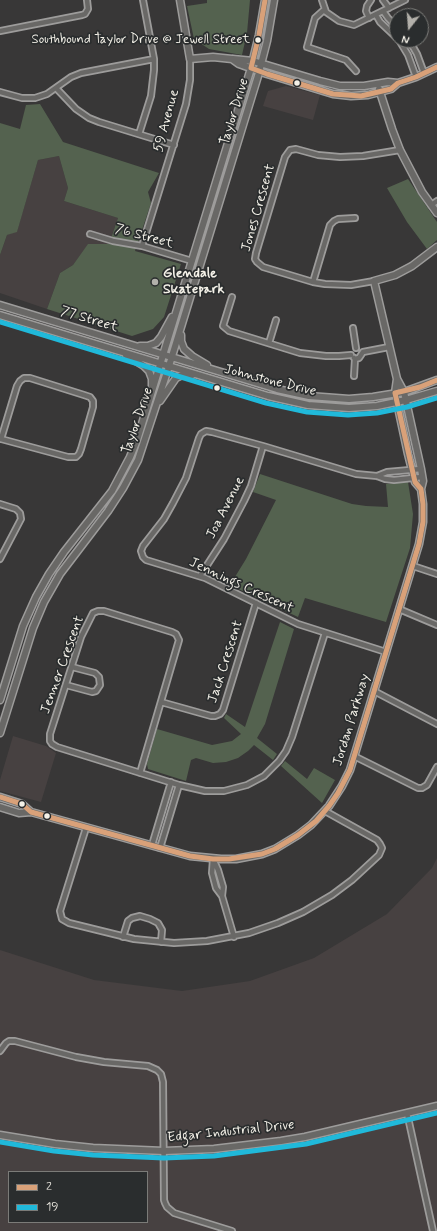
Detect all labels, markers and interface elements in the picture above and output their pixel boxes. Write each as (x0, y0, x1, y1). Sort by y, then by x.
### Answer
north arrow (389, 8, 429, 48)
text: N (400, 31, 411, 46)
place label: Southbound Taylor Drive @ Jewell Street (32, 32, 250, 48)
marker: Southbound Taylor Drive @ Jewell Street (253, 35, 263, 45)
street label: Taylor Drive (217, 76, 253, 148)
unlabelled marker (292, 78, 302, 88)
street label: 59 Avenue (151, 88, 183, 154)
street label: Jones Crescent (238, 162, 280, 254)
street label: 76 Street (113, 221, 175, 253)
place label: Glendale Skatepark (163, 266, 224, 298)
marker: Glendale Skatepark (150, 277, 160, 287)
street label: 77 Street (58, 303, 120, 337)
street label: Johnstone Drive (222, 361, 318, 401)
unlabelled marker (212, 383, 222, 393)
street label: Taylor Drive (119, 385, 157, 457)
street label: Joa Avenue (203, 474, 249, 542)
street label: Jennings Crescent (186, 554, 296, 618)
street label: Jenner Crescent (37, 614, 89, 716)
street label: Jack Crescent (205, 618, 247, 706)
street label: Jordan Parkway (330, 672, 374, 768)
unlabelled marker (17, 799, 27, 809)
unlabelled marker (42, 811, 52, 821)
street label: Edgar Industrial Drive (167, 1117, 295, 1147)
legend (8, 1171, 148, 1223)
text: 2 (46, 1179, 52, 1195)
text: 19 (46, 1199, 59, 1215)

